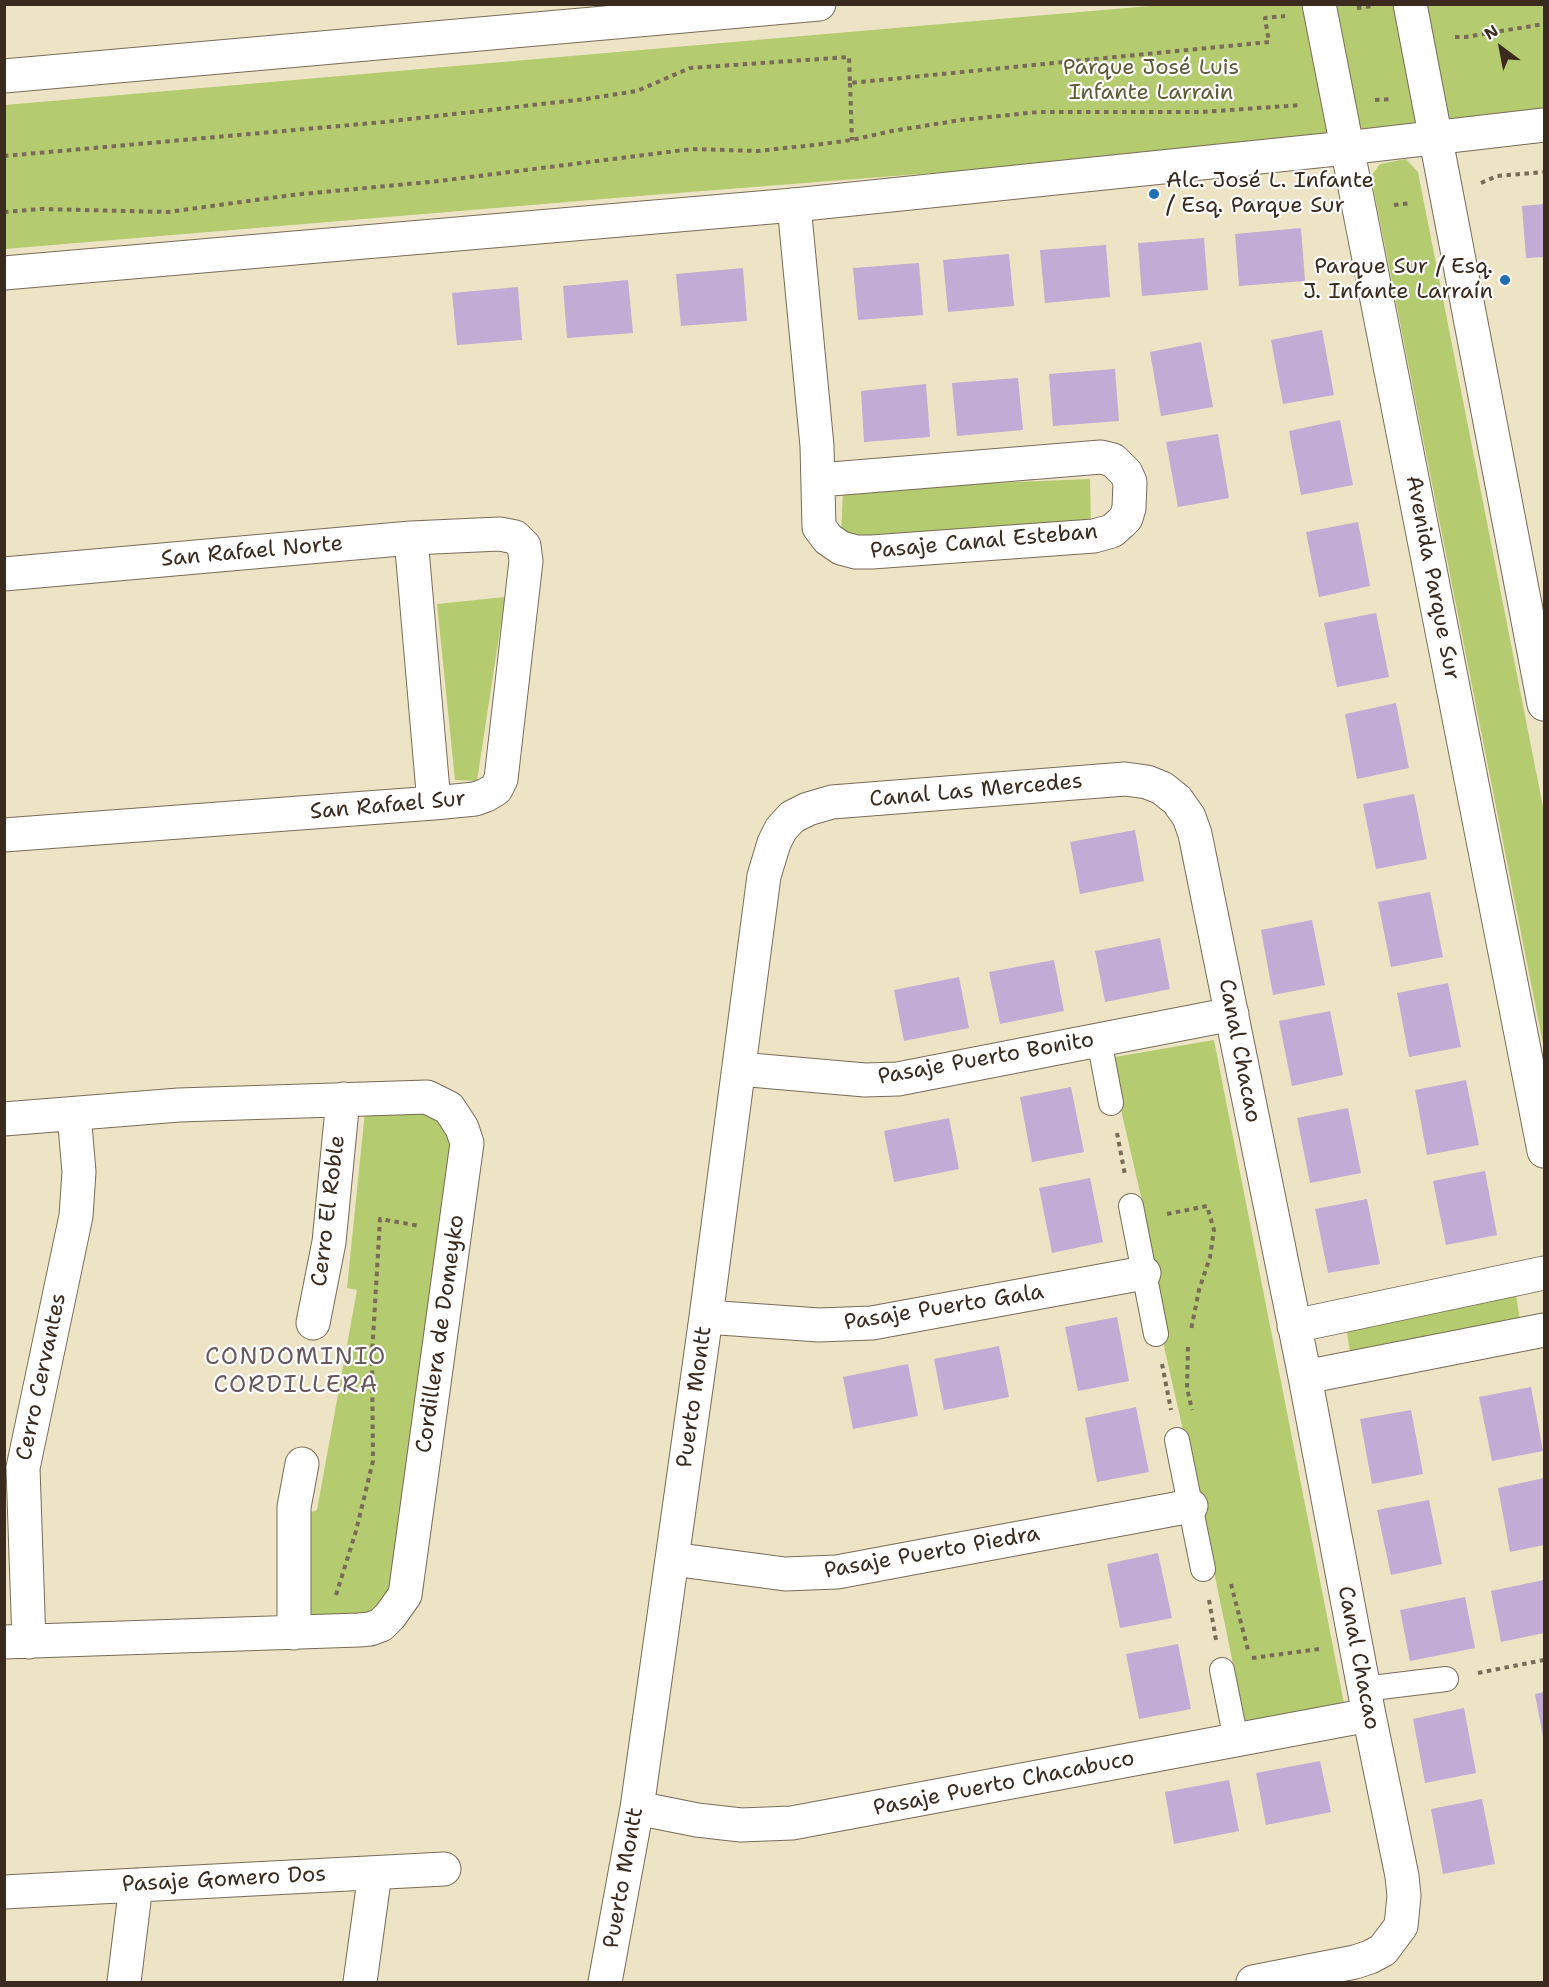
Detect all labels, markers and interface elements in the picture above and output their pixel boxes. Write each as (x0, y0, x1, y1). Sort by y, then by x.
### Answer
north arrow (1471, 18, 1531, 78)
text: N (1480, 20, 1502, 45)
park label: Parque José Luis Infante Larrain (1063, 55, 1239, 106)
place label: Alc. José L. Infante / Esq. Parque Sur (1166, 168, 1374, 220)
marker: Alc. José L. Infante / Esq. Parque Sur (1147, 187, 1161, 201)
place label: Parque Sur / Esq. J. Infante Larraín (1303, 254, 1493, 306)
marker: Parque Sur / Esq. J. Infante Larraín (1498, 273, 1512, 287)
street label: Avenida Parque Sur (1399, 473, 1465, 683)
street label: Pasaje Canal Esteban (869, 519, 1099, 565)
street label: San Rafael Norte (160, 531, 344, 573)
street label: Canal Las Mercedes (868, 769, 1084, 813)
street label: San Rafael Sur (309, 786, 467, 826)
street label: Canal Chacao (1212, 977, 1266, 1125)
street label: Pasaje Puerto Bonito (876, 1027, 1096, 1091)
street label: Cerro El Roble (307, 1134, 351, 1288)
street label: Cordillera de Domeyko (411, 1213, 471, 1455)
street label: Pasaje Puerto Gala (842, 1279, 1046, 1337)
street label: Cerro Cervantes (11, 1291, 73, 1463)
street label: Puerto Montt (672, 1325, 718, 1469)
district label: CONDOMINIO CORDILLERA (205, 1344, 387, 1400)
street label: Pasaje Puerto Piedra (822, 1521, 1042, 1585)
street label: Canal Chacao (1331, 1584, 1385, 1732)
street label: Pasaje Puerto Chacabuco (871, 1746, 1137, 1822)
street label: Puerto Montt (599, 1805, 649, 1951)
street label: Pasaje Gomero Dos (121, 1861, 327, 1899)

